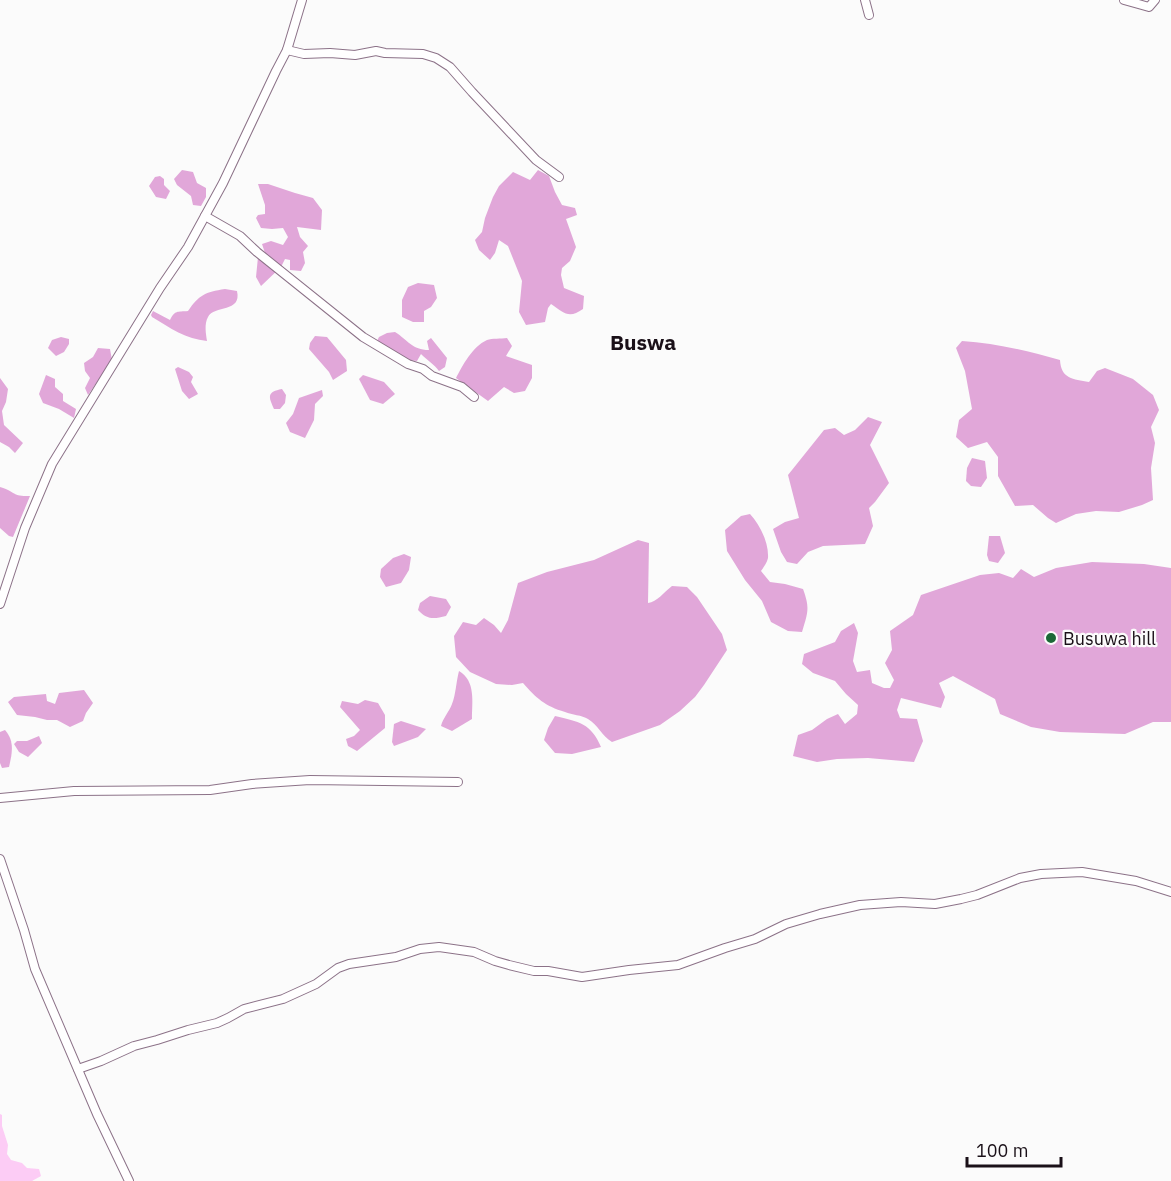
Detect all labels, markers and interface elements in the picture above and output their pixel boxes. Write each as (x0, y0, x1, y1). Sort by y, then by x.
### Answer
district label: Buswa (610, 328, 676, 356)
place label: Busuwa hill (1063, 627, 1156, 650)
marker: Busuwa hill (1044, 631, 1058, 645)
scale bar (967, 1130, 1062, 1168)
text: 100 m (976, 1139, 1028, 1162)

